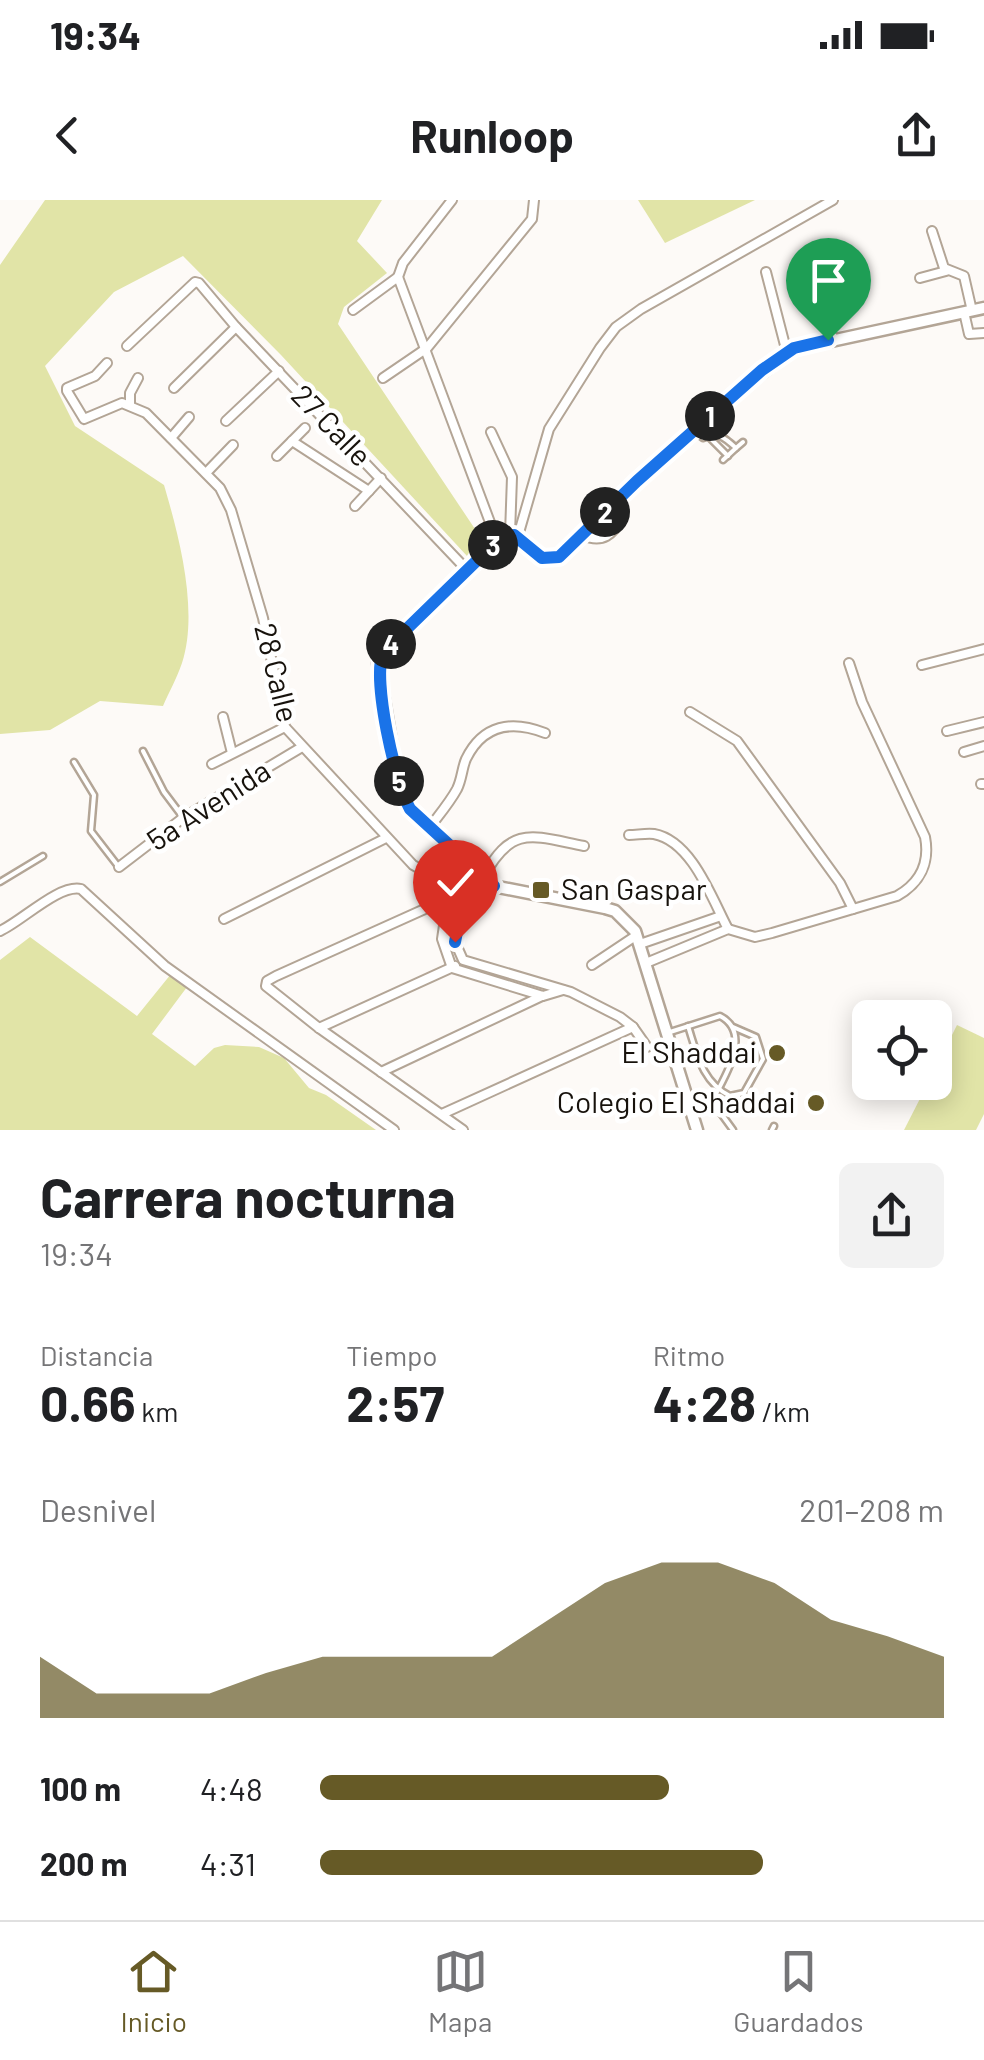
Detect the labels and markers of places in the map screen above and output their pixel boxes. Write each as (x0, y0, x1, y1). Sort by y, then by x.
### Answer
pin (786, 238, 871, 341)
pin: 1 (685, 391, 735, 441)
pin: 2 (580, 487, 630, 537)
pin: 3 (468, 520, 518, 570)
pin: 4 (366, 619, 416, 669)
pin: 5 (374, 756, 424, 806)
pin (413, 840, 498, 943)
place label: San Gaspar (561, 870, 707, 906)
marker: San Gaspar (530, 879, 552, 901)
place label: El Shaddai (621, 1033, 757, 1069)
marker: El Shaddai (766, 1042, 788, 1064)
place label: Colegio El Shaddai (557, 1083, 796, 1119)
marker: Colegio El Shaddai (805, 1092, 827, 1114)

